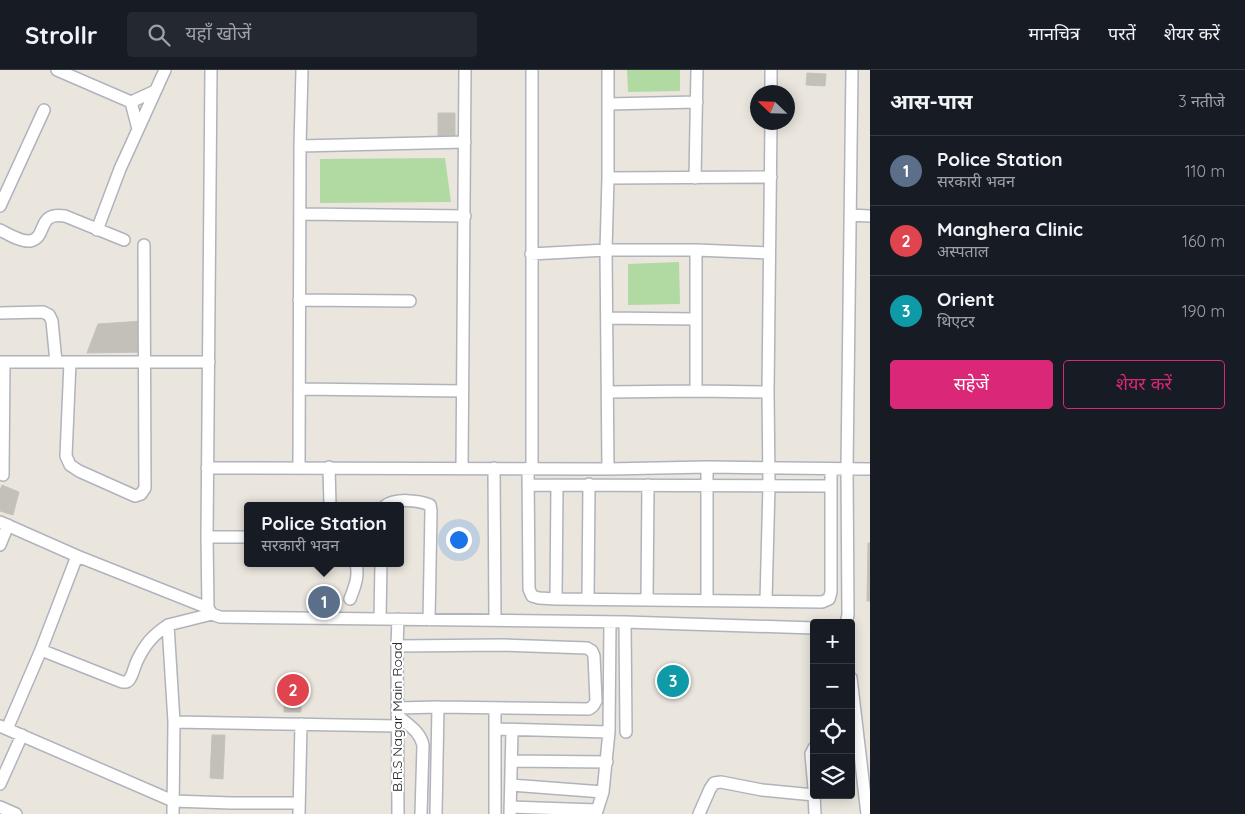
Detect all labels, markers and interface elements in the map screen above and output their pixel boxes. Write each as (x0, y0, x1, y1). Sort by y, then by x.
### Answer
search box (127, 12, 477, 57)
text: Strollr (25, 20, 97, 50)
icon: search (145, 21, 173, 49)
text: यहाँ खोजें (185, 21, 251, 45)
text: मानचित्र (1029, 22, 1080, 45)
text: परतें (1108, 22, 1136, 45)
text: शेयर करें (1164, 22, 1220, 45)
north arrow (750, 85, 795, 130)
text: आस-पास (890, 88, 972, 114)
text: 3 नतीजे (1178, 91, 1225, 111)
text: Police Station (937, 147, 1063, 171)
text: 1 (903, 161, 909, 181)
text: 110 m (1185, 161, 1225, 181)
text: सरकारी भवन (937, 171, 1015, 191)
text: Manghera Clinic (937, 217, 1083, 241)
text: 2 (901, 231, 911, 251)
text: 160 m (1182, 231, 1225, 251)
text: अस्पताल (937, 241, 989, 261)
text: Orient (937, 287, 994, 311)
text: 3 (902, 301, 910, 321)
text: 190 m (1182, 301, 1225, 321)
text: थिएटर (937, 311, 975, 331)
button: सहेजें (890, 360, 1053, 409)
button: शेयर करें (1063, 360, 1225, 409)
popup (244, 502, 404, 567)
text: Police Station (261, 511, 387, 535)
your location (446, 527, 472, 553)
text: सरकारी भवन (261, 535, 339, 555)
pin: 1 (308, 583, 340, 621)
map controls (810, 619, 855, 799)
button: + (810, 619, 855, 664)
street label: B.R.S Nagar Main Road (388, 642, 406, 792)
pin: 3 (657, 662, 689, 700)
button: − (810, 664, 855, 709)
pin: 2 (277, 671, 309, 709)
button: locate (810, 709, 855, 754)
button: layers (810, 754, 855, 799)

